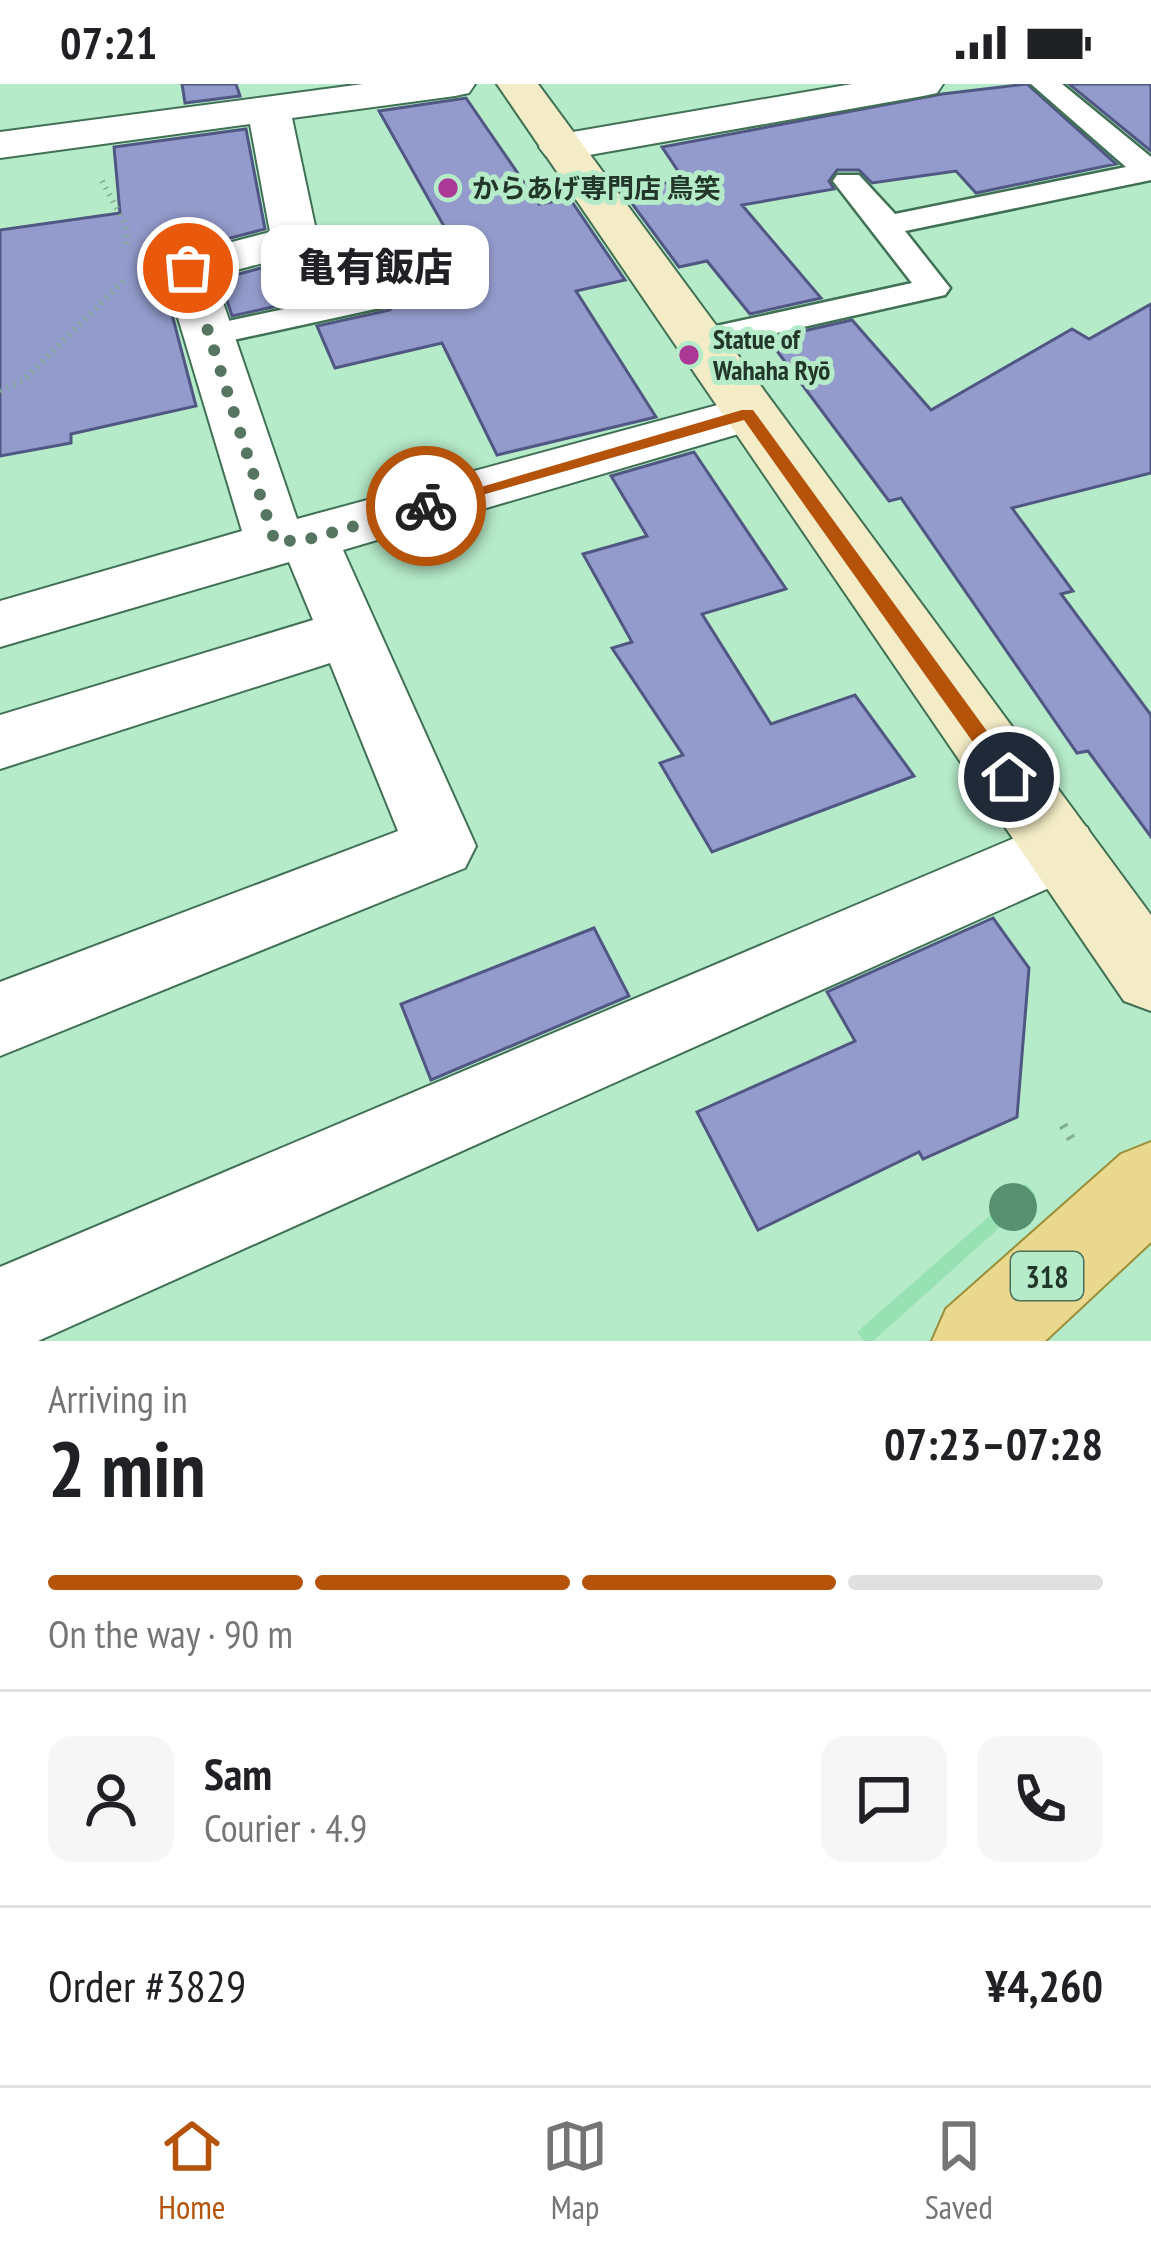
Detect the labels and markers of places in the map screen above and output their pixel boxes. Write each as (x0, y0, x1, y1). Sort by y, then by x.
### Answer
place label: からあげ専門店 鳥笑 (472, 171, 721, 205)
marker: からあげ専門店 鳥笑 (435, 175, 461, 201)
pin (137, 217, 239, 319)
callout: 亀有飯店 (260, 226, 488, 310)
place label: Statue of Wahaha Ryō (712, 322, 830, 387)
marker: Statue of Wahaha Ryō (676, 342, 702, 368)
pin (958, 726, 1060, 828)

